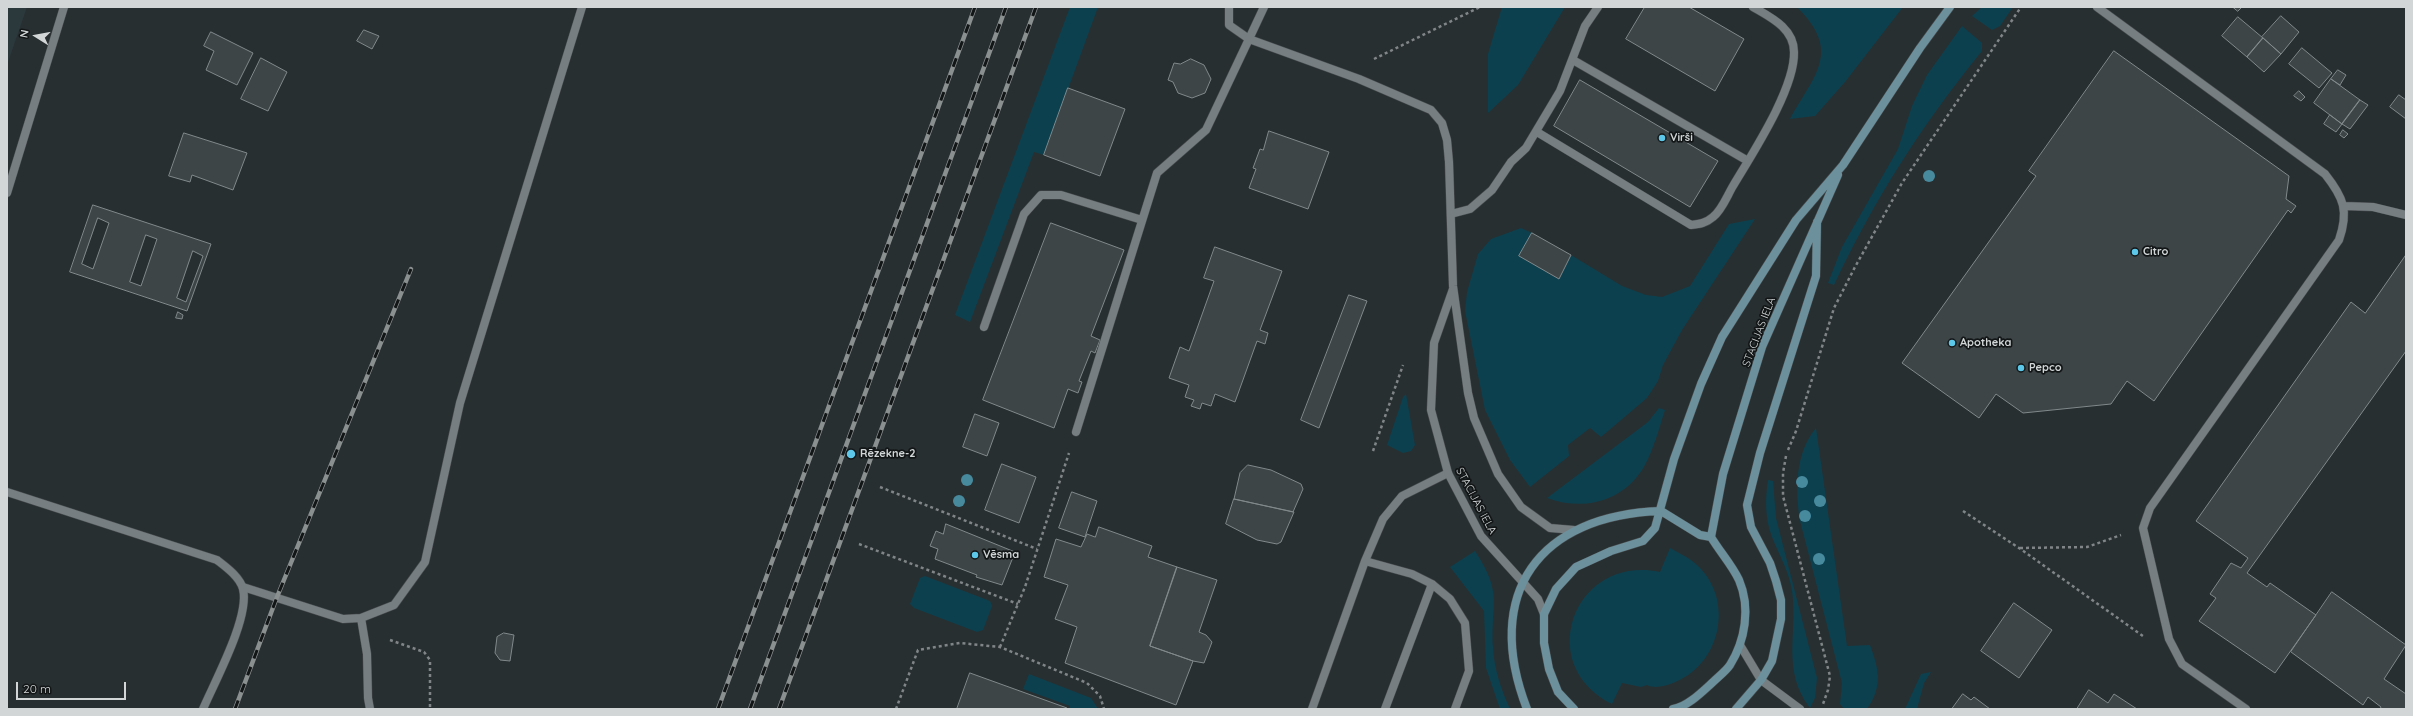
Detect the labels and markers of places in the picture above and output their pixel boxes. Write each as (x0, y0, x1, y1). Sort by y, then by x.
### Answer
place label: Virši (1670, 131, 1693, 145)
marker: Virši (1657, 133, 1667, 143)
place label: Citro (2143, 245, 2168, 259)
marker: Citro (2130, 247, 2140, 257)
place label: Apotheka (1960, 336, 2011, 350)
marker: Apotheka (1947, 338, 1957, 348)
place label: Pepco (2029, 361, 2062, 375)
marker: Pepco (2016, 363, 2026, 373)
place label: Rēzekne-2 (860, 447, 916, 461)
marker: Rēzekne-2 (845, 448, 857, 460)
place label: Vēsma (983, 548, 1019, 562)
marker: Vēsma (970, 550, 980, 560)

